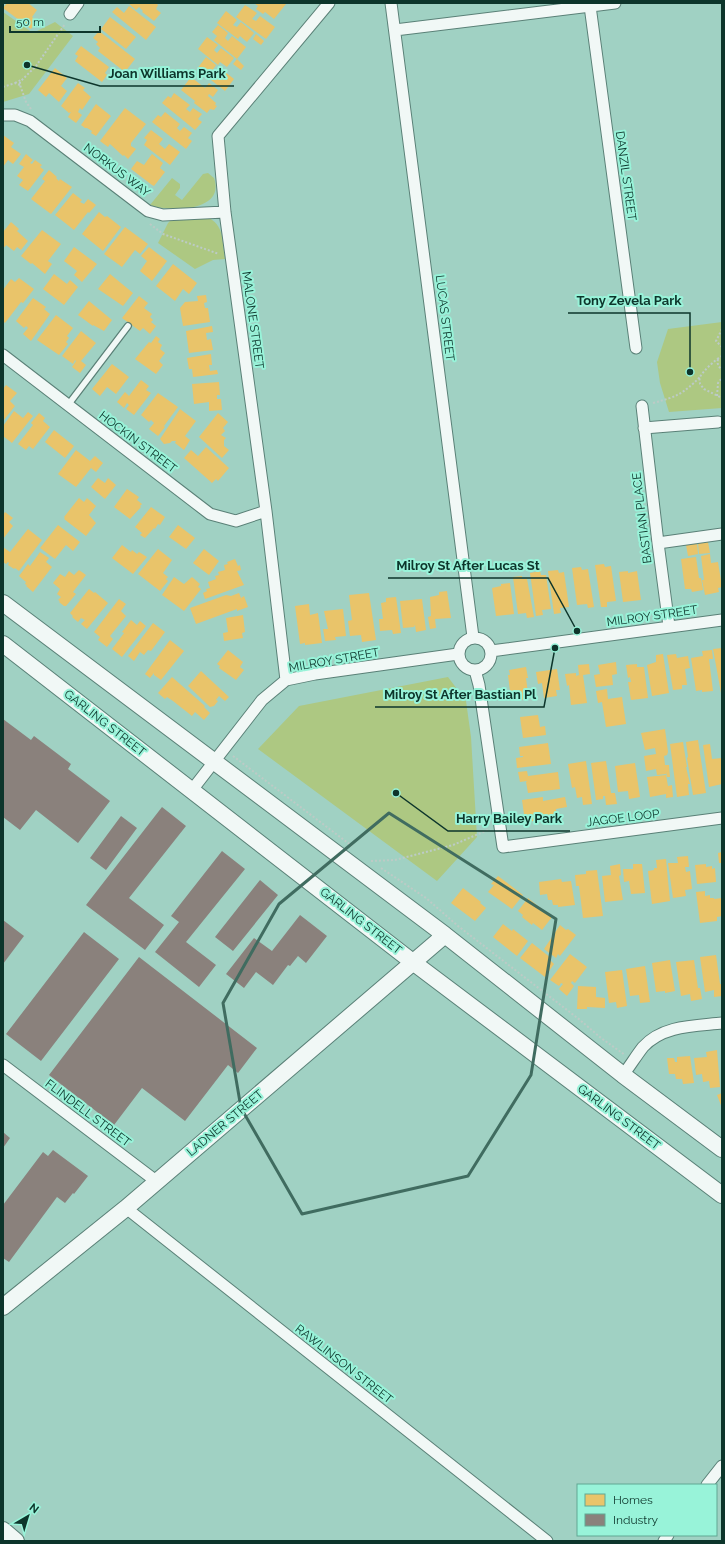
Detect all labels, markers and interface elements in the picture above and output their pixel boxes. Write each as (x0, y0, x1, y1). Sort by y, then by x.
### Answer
scale bar (10, 8, 100, 34)
text: 50 m (16, 15, 44, 29)
callout: Joan Williams Park (100, 61, 234, 86)
text: Joan Williams Park (108, 66, 227, 81)
street label: DANZIL STREET (613, 130, 639, 222)
street label: NORKUS WAY (81, 140, 153, 200)
street label: MALONE STREET (239, 270, 267, 370)
street label: LUCAS STREET (433, 274, 457, 362)
callout: Tony Zevela Park (568, 288, 690, 313)
text: Tony Zevela Park (576, 293, 682, 308)
street label: HOCKIN STREET (96, 408, 180, 476)
street label: BASTIAN PLACE (629, 472, 655, 564)
callout: Milroy St After Lucas St (388, 553, 548, 578)
text: Milroy St After Lucas St (396, 558, 540, 573)
street label: MILROY STREET (606, 603, 699, 629)
street label: MILROY STREET (288, 645, 381, 675)
callout: Milroy St After Bastian Pl (375, 682, 544, 707)
street label: GARLING STREET (61, 687, 149, 760)
text: Milroy St After Bastian Pl (384, 687, 537, 702)
callout: Harry Bailey Park (448, 806, 570, 831)
street label: JAGOE LOOP (586, 807, 661, 829)
text: Harry Bailey Park (456, 811, 563, 826)
street label: GARLING STREET (317, 885, 405, 958)
street label: FLINDELL STREET (43, 1076, 134, 1150)
street label: GARLING STREET (575, 1081, 664, 1153)
street label: LADNER STREET (184, 1087, 267, 1159)
street label: RAWLINSON STREET (292, 1322, 396, 1407)
legend (577, 1484, 717, 1536)
text: Homes (613, 1493, 653, 1507)
north arrow (8, 1496, 48, 1536)
text: N (27, 1501, 41, 1516)
text: Industry (613, 1513, 659, 1527)

